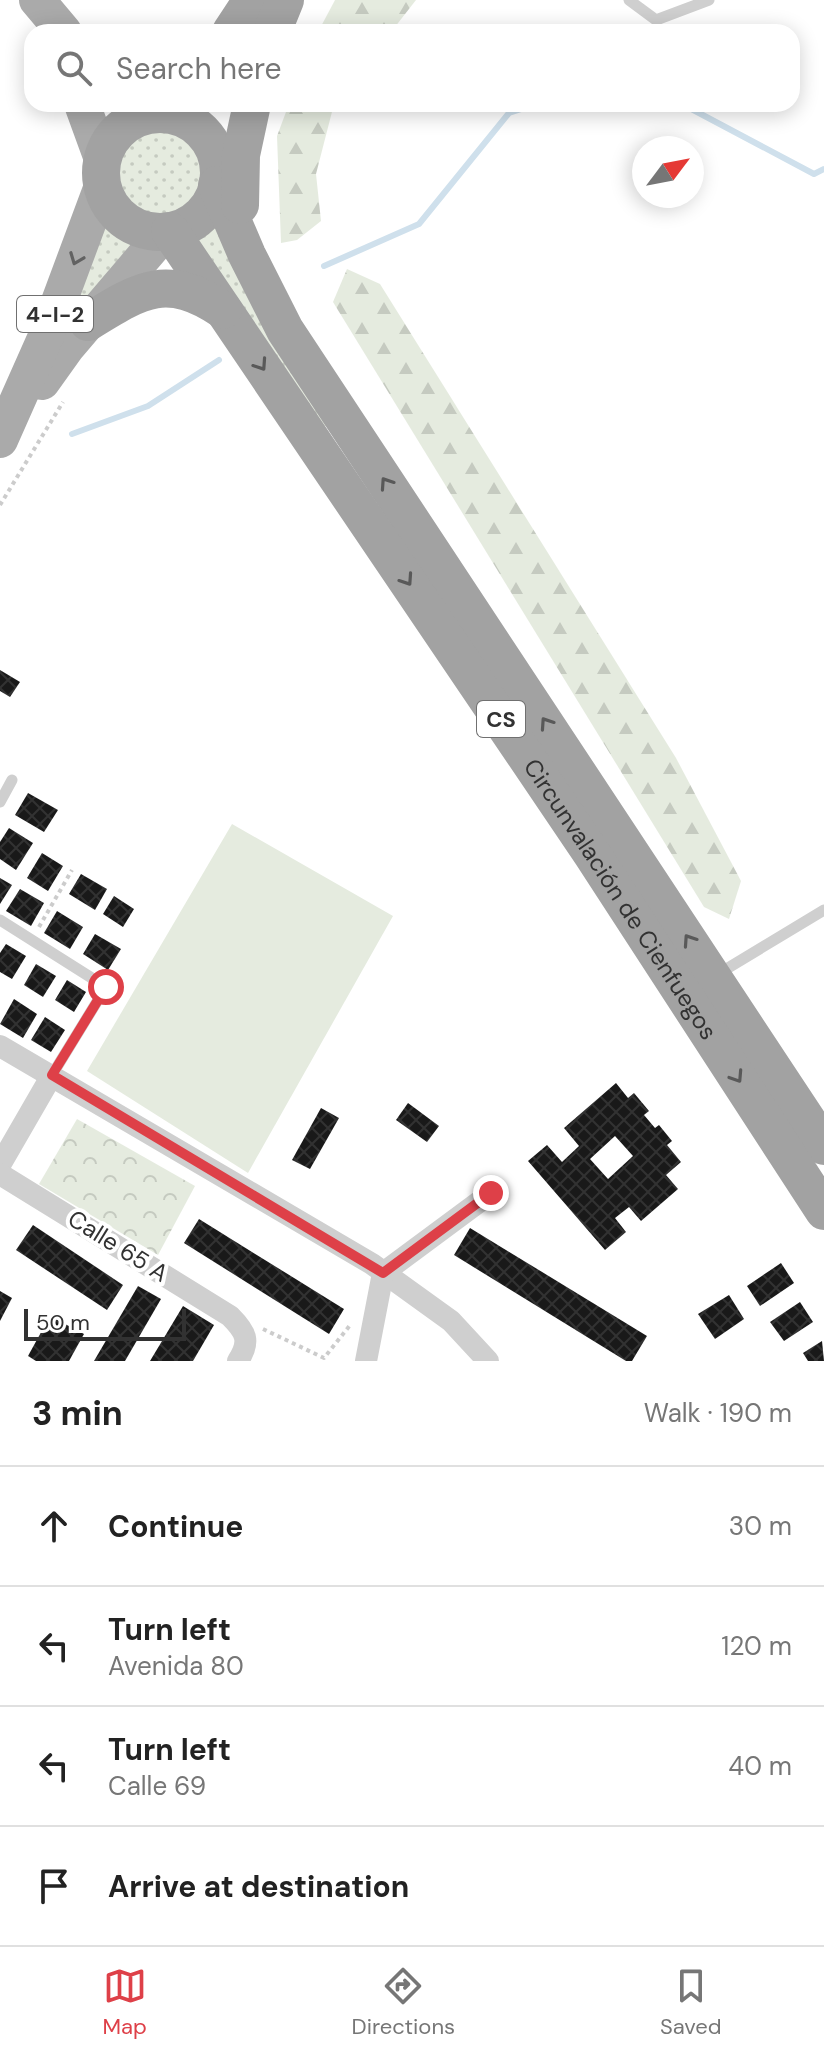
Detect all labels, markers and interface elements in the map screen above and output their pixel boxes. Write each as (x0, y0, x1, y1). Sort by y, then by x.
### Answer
search box (24, 24, 800, 112)
icon: search (52, 46, 96, 90)
text: Search here (116, 49, 282, 88)
north arrow (632, 136, 704, 208)
one-way arrow (70, 251, 86, 265)
road number: 4-I-2 (17, 296, 93, 332)
one-way arrow (252, 356, 267, 371)
one-way arrow (381, 478, 396, 492)
one-way arrow (397, 572, 412, 586)
road number: CS (477, 701, 525, 737)
one-way arrow (540, 718, 555, 732)
street label: Circunvalación de Cienfuegos (517, 753, 725, 1045)
one-way arrow (684, 934, 699, 949)
route start (88, 969, 124, 1005)
one-way arrow (727, 1068, 742, 1083)
route end (473, 1175, 509, 1211)
street label: Calle 65 A (62, 1203, 174, 1289)
scale bar (24, 1305, 186, 1341)
text: 50 m (36, 1308, 90, 1337)
text: 3 min (32, 1391, 123, 1436)
text: Walk · 190 m (644, 1396, 792, 1430)
icon: ahead (32, 1504, 76, 1548)
text: Continue (108, 1507, 243, 1546)
text: 30 m (729, 1509, 792, 1543)
text: Turn left (108, 1610, 231, 1649)
icon: left (32, 1624, 76, 1668)
text: 120 m (721, 1629, 792, 1663)
text: Avenida 80 (108, 1649, 244, 1683)
text: Turn left (108, 1730, 231, 1769)
icon: left (32, 1744, 76, 1788)
text: 40 m (728, 1749, 792, 1783)
text: Calle 69 (108, 1769, 206, 1803)
icon: arrive (32, 1864, 76, 1908)
text: Arrive at destination (108, 1867, 409, 1906)
tab: Map (102, 1964, 147, 2041)
tab: Directions (352, 1964, 455, 2041)
tab: Saved (660, 1964, 722, 2041)

